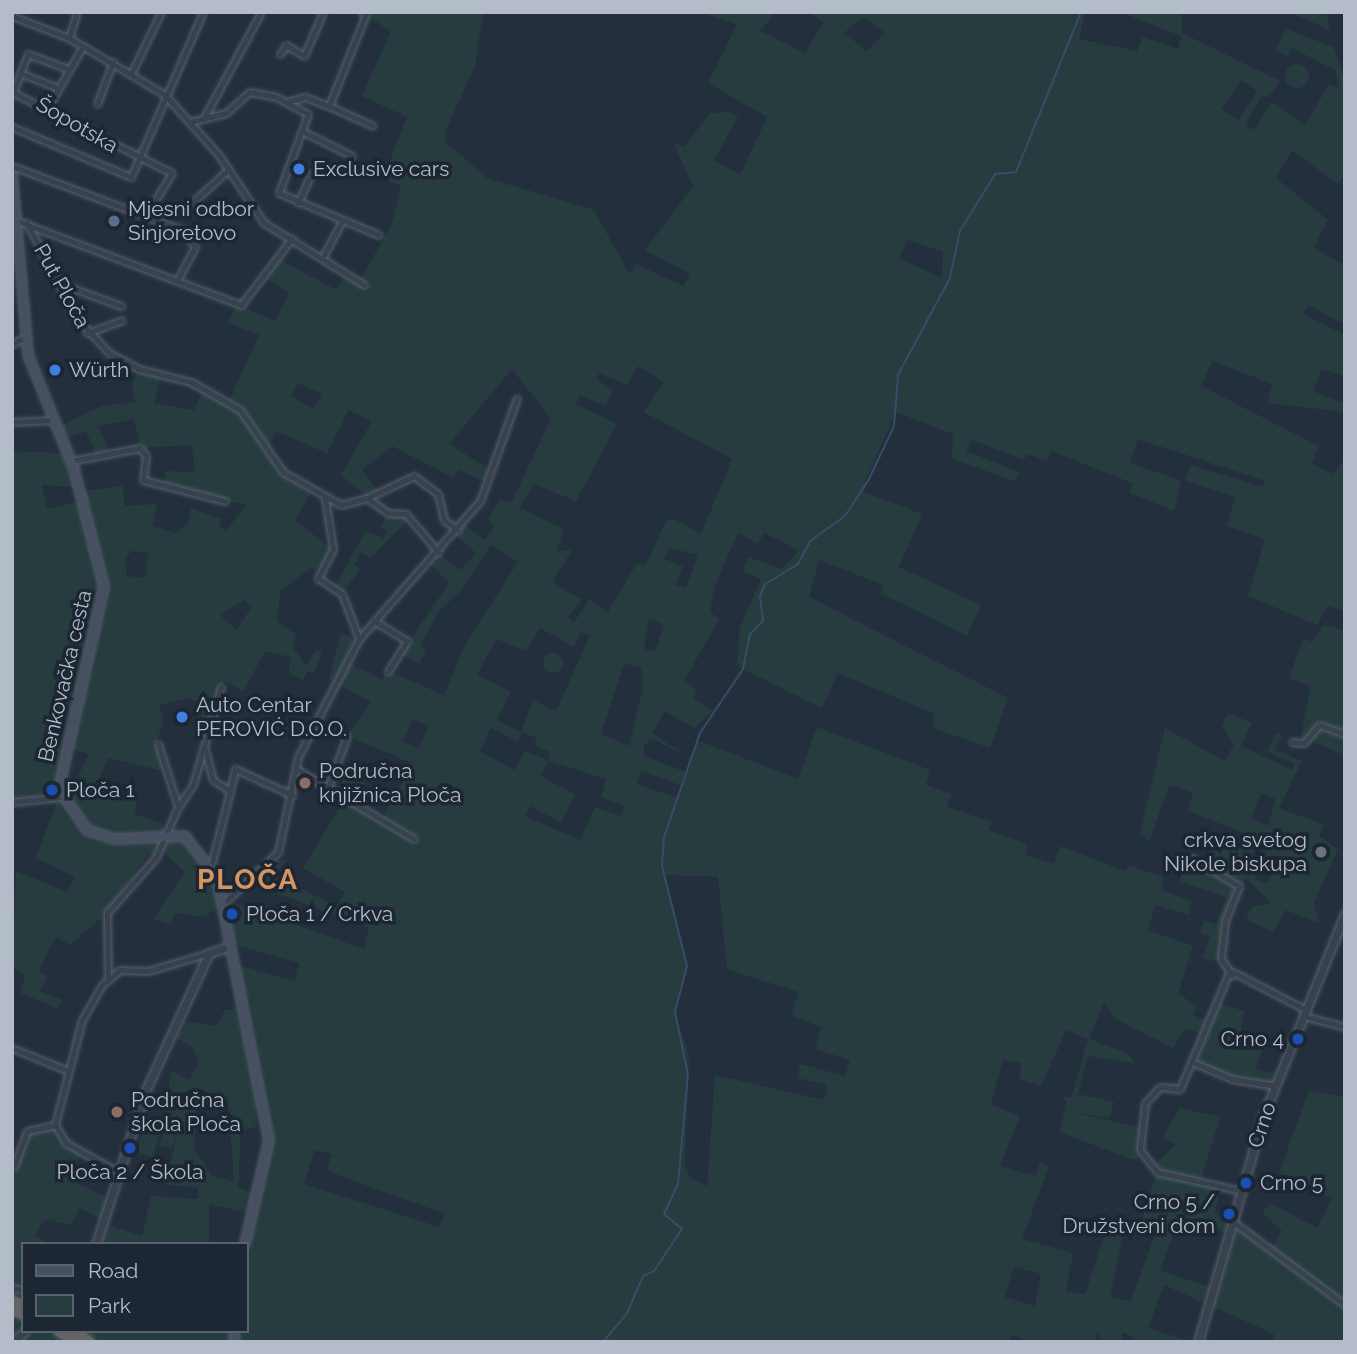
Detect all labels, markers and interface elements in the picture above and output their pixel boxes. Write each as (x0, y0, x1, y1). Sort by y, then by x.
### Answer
street label: Šopotska (32, 92, 122, 158)
place label: Exclusive cars (313, 156, 449, 182)
marker: Exclusive cars (291, 161, 307, 177)
place label: Mjesni odbor Sinjoretovo (128, 196, 254, 246)
marker: Mjesni odbor Sinjoretovo (106, 213, 122, 229)
street label: Put Ploča (29, 240, 95, 332)
place label: Würth (69, 357, 129, 383)
marker: Würth (47, 362, 63, 378)
street label: Benkovačka cesta (33, 588, 97, 764)
place label: Auto Centar PEROVIĆ D.O.O. (196, 692, 347, 742)
marker: Auto Centar PEROVIĆ D.O.O. (174, 709, 190, 725)
place label: Područna knjižnica Ploča (319, 758, 461, 808)
marker: Područna knjižnica Ploča (297, 775, 313, 791)
place label: Ploča 1 (66, 777, 135, 803)
marker: Ploča 1 (44, 782, 60, 798)
place label: crkva svetog Nikole biskupa (1164, 827, 1307, 877)
marker: crkva svetog Nikole biskupa (1313, 844, 1329, 860)
district label: PLOČA (198, 863, 298, 897)
place label: Ploča 1 / Crkva (246, 901, 393, 927)
marker: Ploča 1 / Crkva (224, 906, 240, 922)
place label: Crno 4 (1221, 1026, 1284, 1052)
marker: Crno 4 (1290, 1031, 1306, 1047)
place label: Područna škola Ploča (131, 1087, 241, 1137)
street label: Crno (1243, 1099, 1281, 1151)
marker: Područna škola Ploča (109, 1104, 125, 1120)
marker: Ploča 2 / Škola (122, 1140, 138, 1156)
place label: Ploča 2 / Škola (57, 1159, 203, 1185)
place label: Crno 5 (1260, 1170, 1323, 1196)
marker: Crno 5 (1238, 1175, 1254, 1191)
place label: Crno 5 / Družstveni dom (1062, 1189, 1215, 1239)
marker: Crno 5 / Družstveni dom (1221, 1206, 1237, 1222)
legend (21, 1242, 248, 1333)
text: Road (88, 1258, 138, 1283)
text: Park (88, 1293, 131, 1318)

